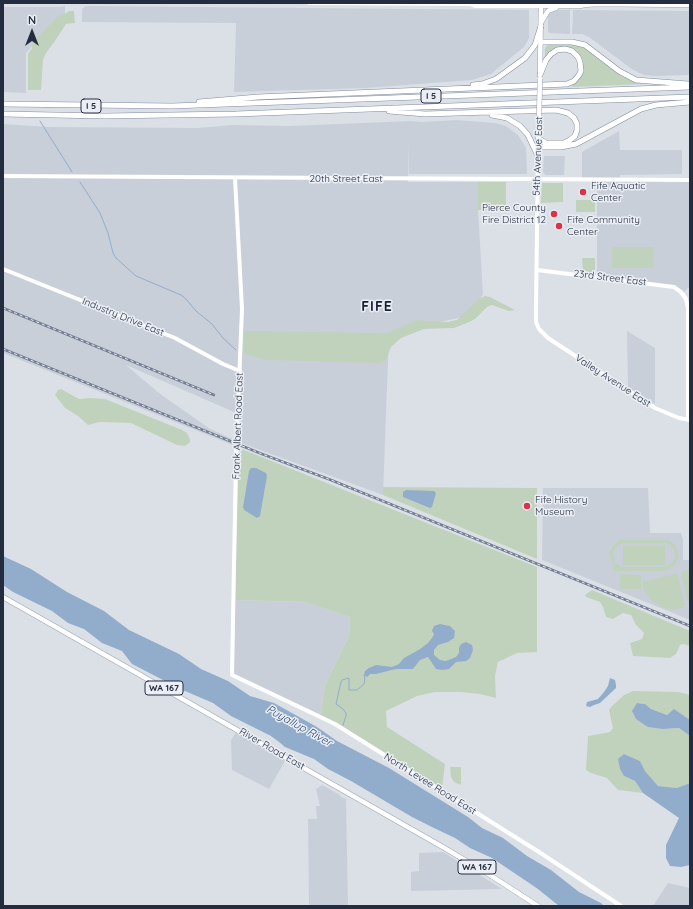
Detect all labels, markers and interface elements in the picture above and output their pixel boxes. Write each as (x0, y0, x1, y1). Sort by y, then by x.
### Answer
north arrow (12, 12, 52, 52)
text: N (28, 13, 36, 27)
road number: I 5 (421, 89, 441, 103)
road number: I 5 (81, 99, 101, 113)
street label: 54th Avenue East (531, 116, 545, 196)
street label: 20th Street East (309, 173, 383, 185)
place label: Fife Aquatic Center (591, 180, 645, 204)
marker: Fife Aquatic Center (578, 187, 588, 197)
place label: Pierce County Fire District 12 (482, 202, 546, 226)
marker: Pierce County Fire District 12 (549, 209, 559, 219)
place label: Fife Community Center (567, 214, 640, 238)
marker: Fife Community Center (554, 221, 564, 231)
street label: 23rd Street East (573, 268, 647, 288)
street label: Industry Drive East (80, 295, 166, 339)
district label: FIFE (361, 299, 393, 315)
street label: Valley Avenue East (573, 352, 653, 410)
street label: Frank Albert Road East (230, 372, 246, 480)
place label: Fife History Museum (535, 494, 587, 518)
marker: Fife History Museum (522, 501, 532, 511)
road number: WA 167 (145, 681, 183, 695)
water label: Puyallup River (264, 703, 334, 749)
street label: River Road East (237, 725, 307, 773)
street label: North Levee Road East (382, 751, 478, 817)
road number: WA 167 (458, 860, 496, 874)

